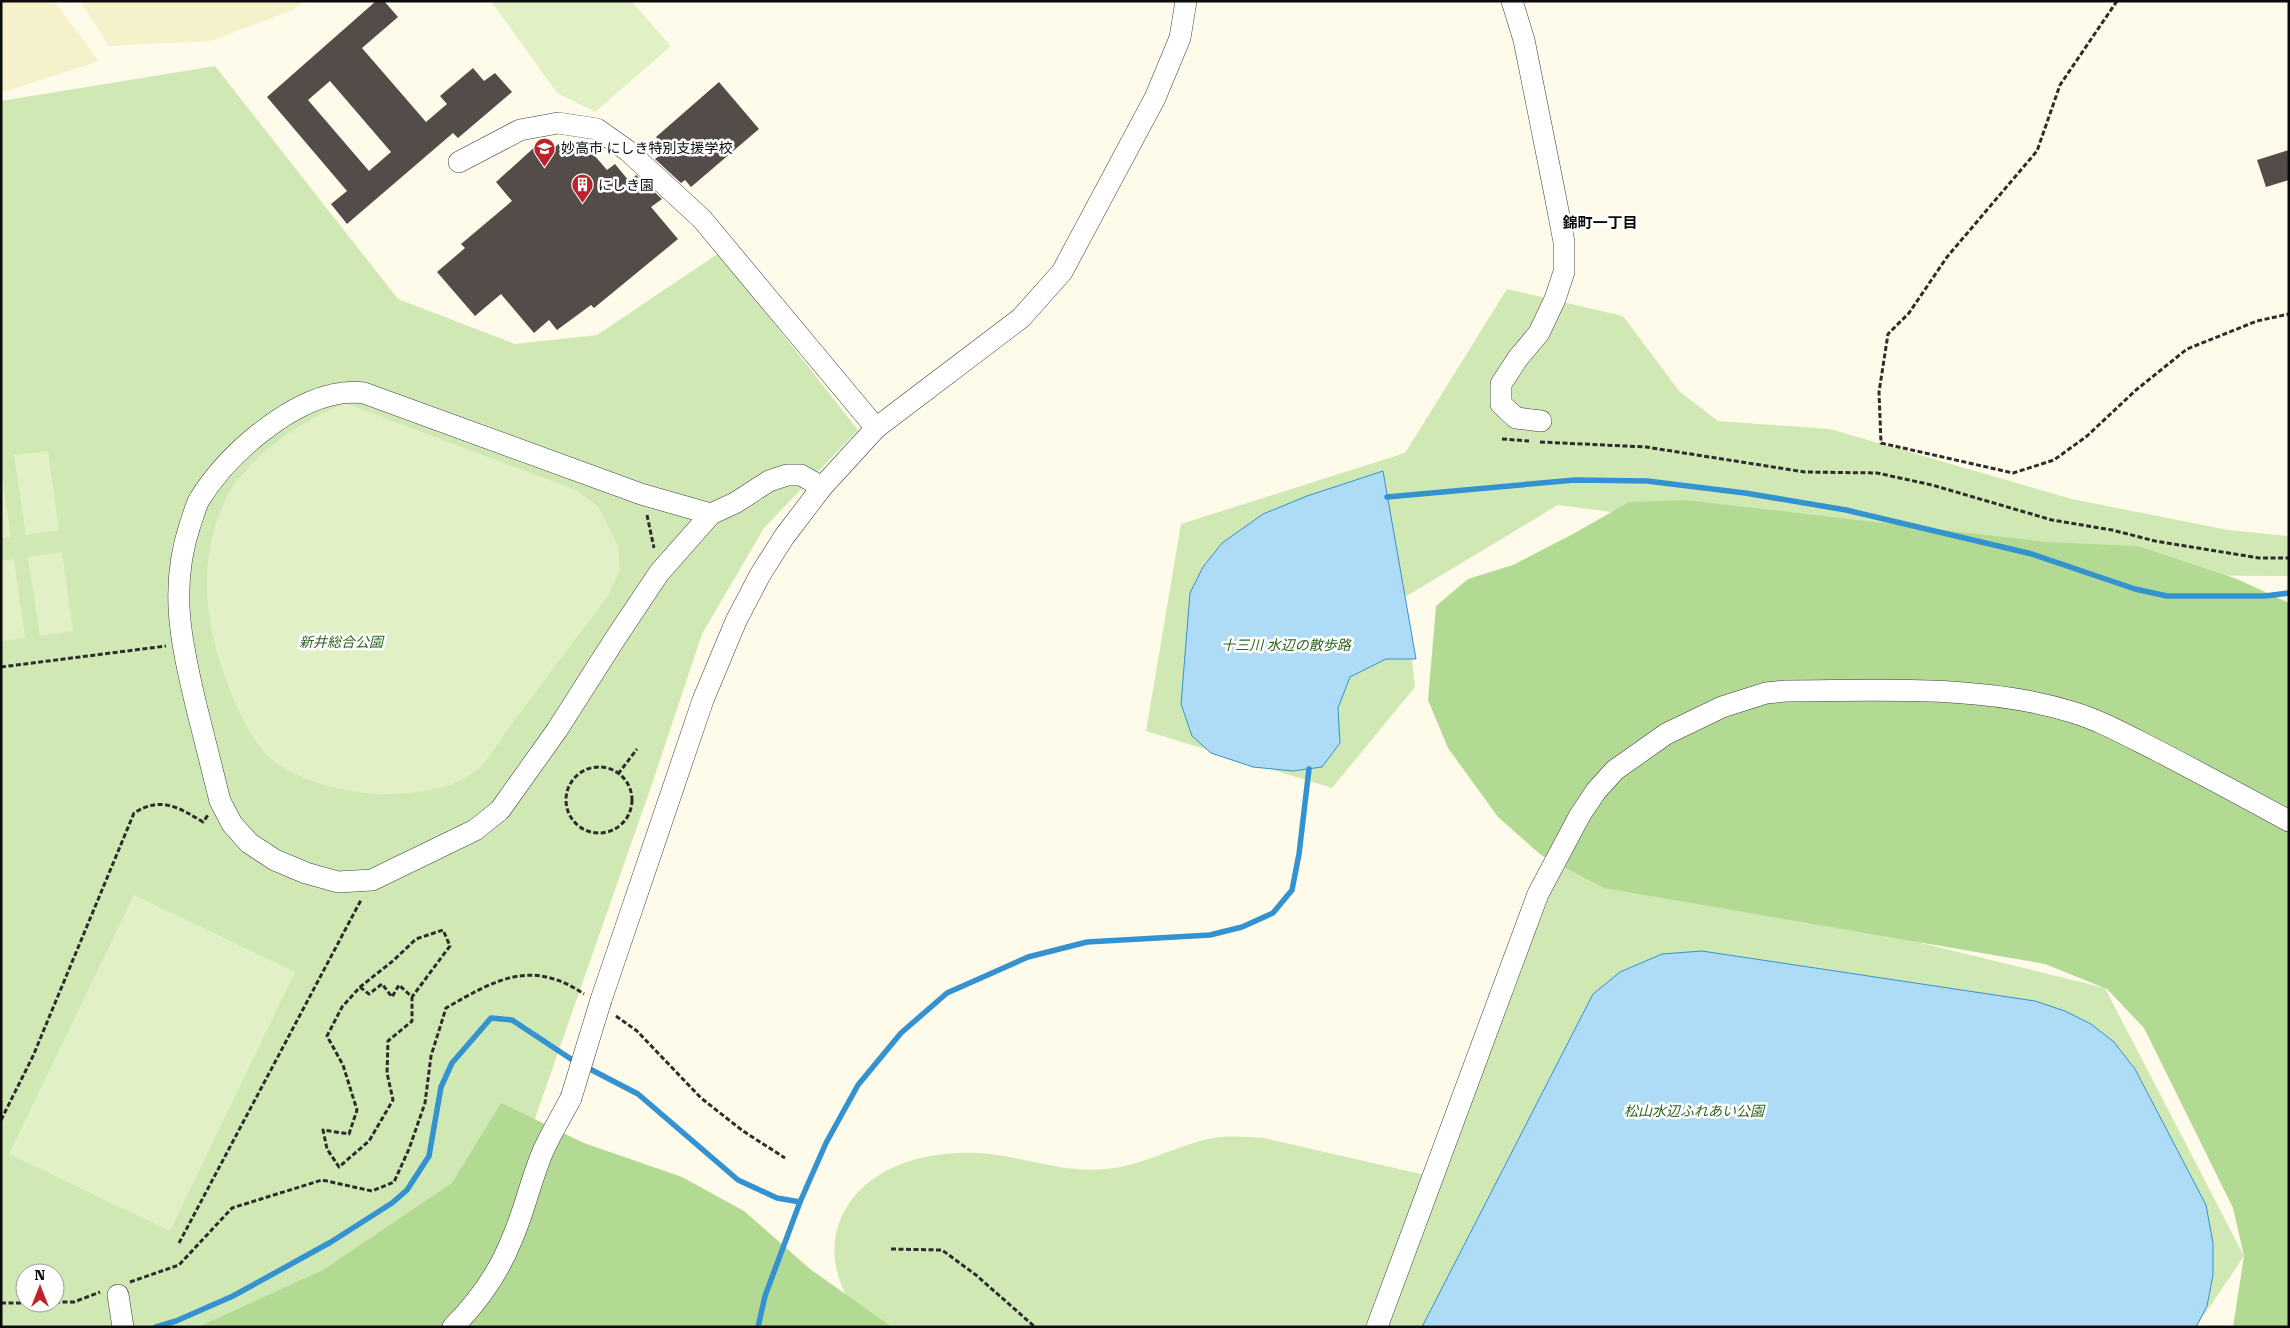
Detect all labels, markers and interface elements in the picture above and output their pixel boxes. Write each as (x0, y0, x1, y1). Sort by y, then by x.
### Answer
school or university icon: 妙高市 にしき特別支援学校 (533, 136, 557, 167)
place label: 妙高市 にしき特別支援学校 (561, 140, 733, 156)
building icon: にしき園 (570, 173, 594, 204)
place label: にしき園 (598, 177, 654, 193)
district label: 錦町一丁目 (1562, 214, 1638, 232)
park label: 新井総合公園 (299, 634, 385, 650)
park label: 十三川 水辺の散歩路 (1221, 637, 1352, 653)
park label: 松山水辺ふれあい公園 (1624, 1103, 1766, 1119)
north arrow (15, 1263, 65, 1313)
text: N (35, 1267, 46, 1283)

